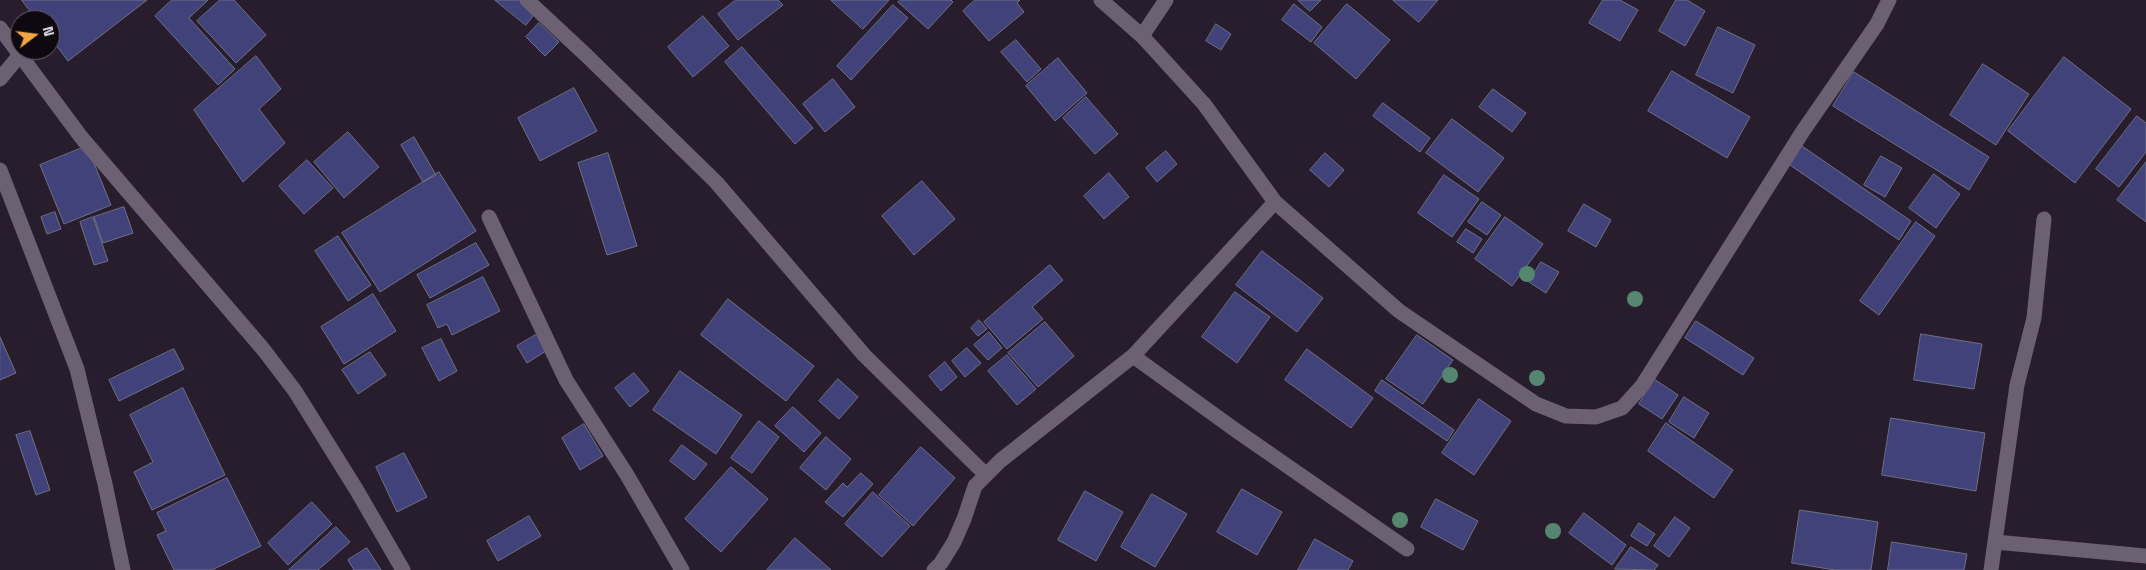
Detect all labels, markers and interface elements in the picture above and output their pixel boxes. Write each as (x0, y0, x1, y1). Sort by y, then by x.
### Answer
north arrow (10, 10, 60, 60)
text: N (39, 25, 58, 38)

